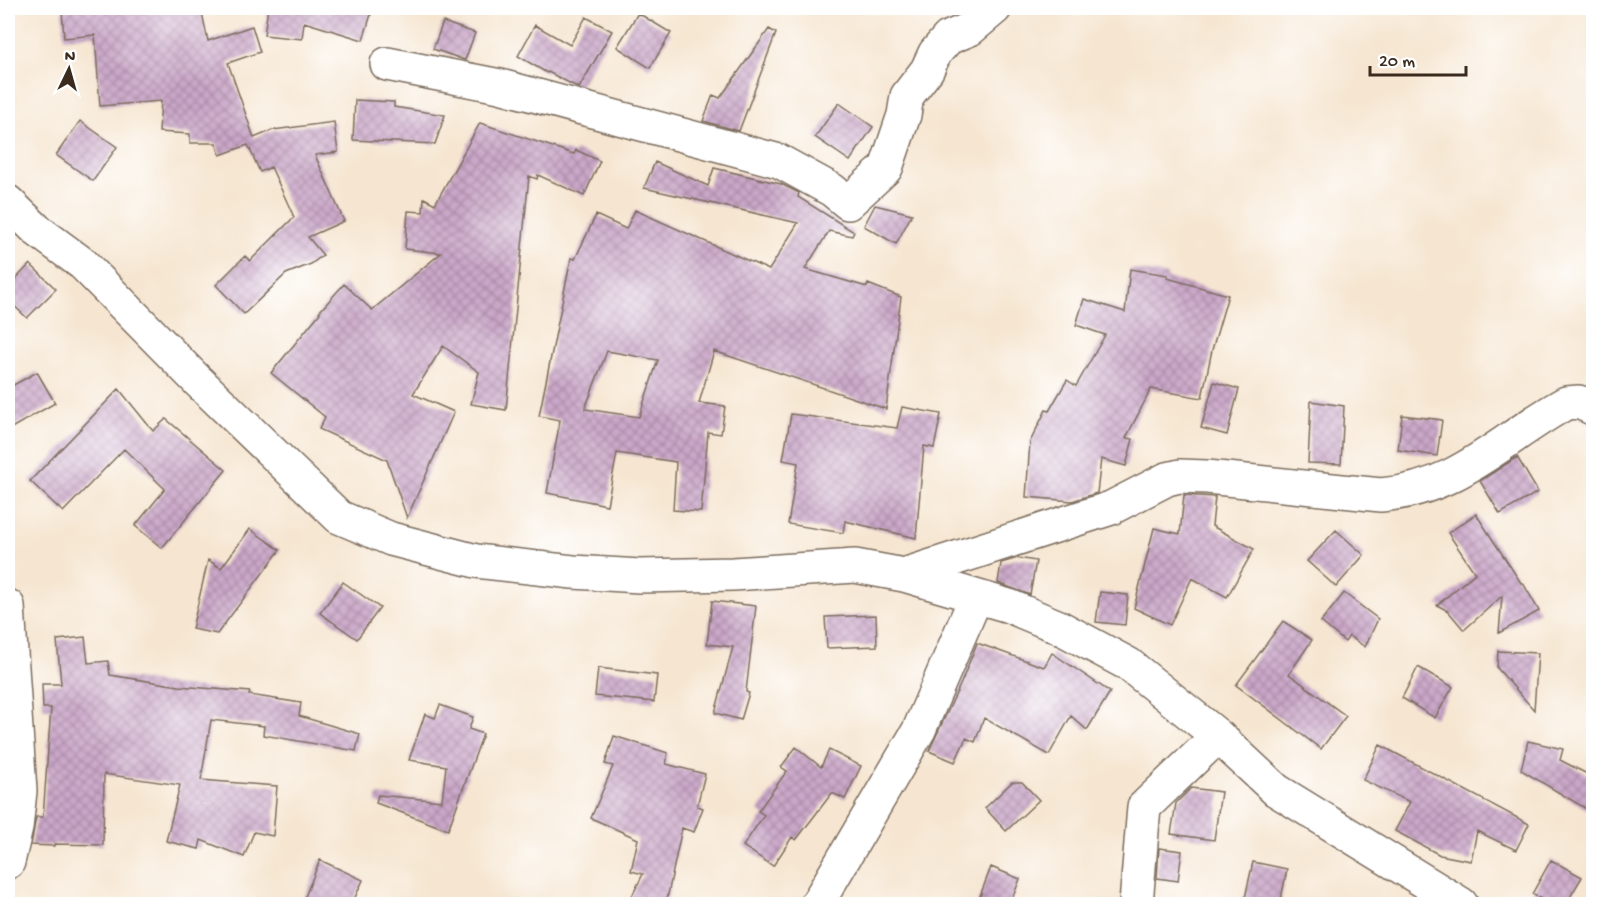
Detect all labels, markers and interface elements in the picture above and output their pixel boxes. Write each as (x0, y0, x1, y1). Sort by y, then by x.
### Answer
north arrow (39, 39, 99, 99)
scale bar (1370, 39, 1466, 77)
text: N (64, 48, 77, 68)
text: 20 m (1379, 52, 1415, 73)

